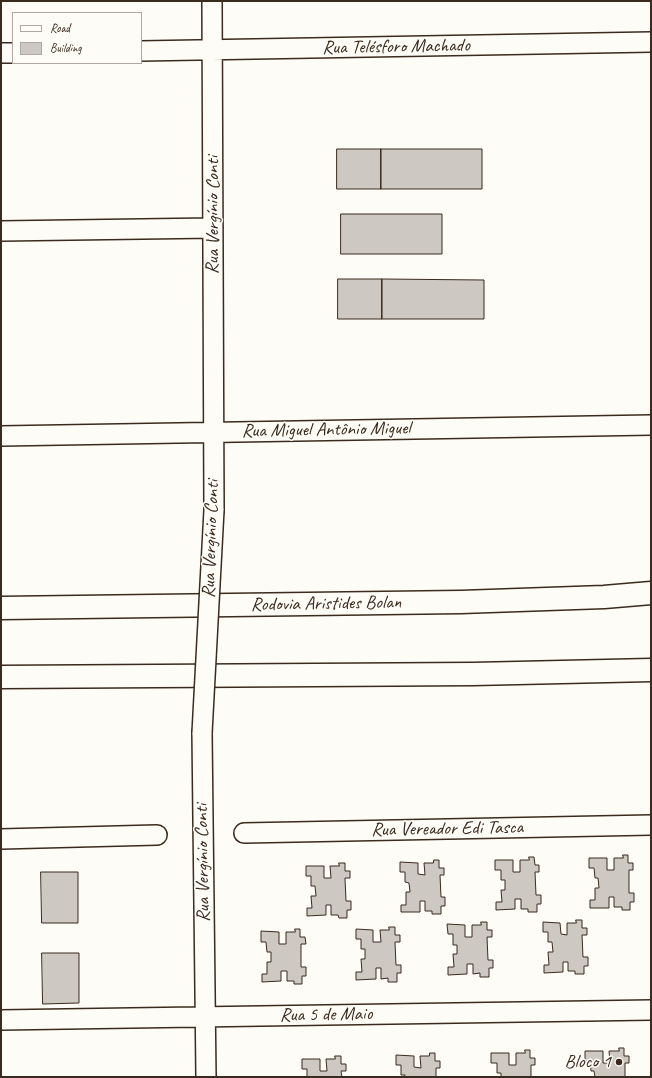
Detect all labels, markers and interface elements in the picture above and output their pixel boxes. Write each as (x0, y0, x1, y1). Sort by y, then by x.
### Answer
legend (12, 12, 142, 64)
text: Road (50, 20, 70, 36)
street label: Rua Telésforo Machado (322, 34, 470, 60)
text: Building (50, 40, 82, 56)
street label: Rua Vergínio Conti (202, 156, 224, 274)
street label: Rua Miguel Antônio Miguel (241, 417, 411, 443)
street label: Rua Vergínio Conti (198, 479, 224, 599)
street label: Rodovia Aristides Bolan (251, 591, 401, 617)
street label: Rua Vergínio Conti (191, 804, 215, 922)
street label: Rua Vereador Edi Tasca (371, 816, 523, 842)
street label: Rua 5 de Maio (280, 1003, 372, 1027)
place label: Bloco 1 (564, 1051, 611, 1073)
marker: Bloco 1 (614, 1057, 624, 1067)

